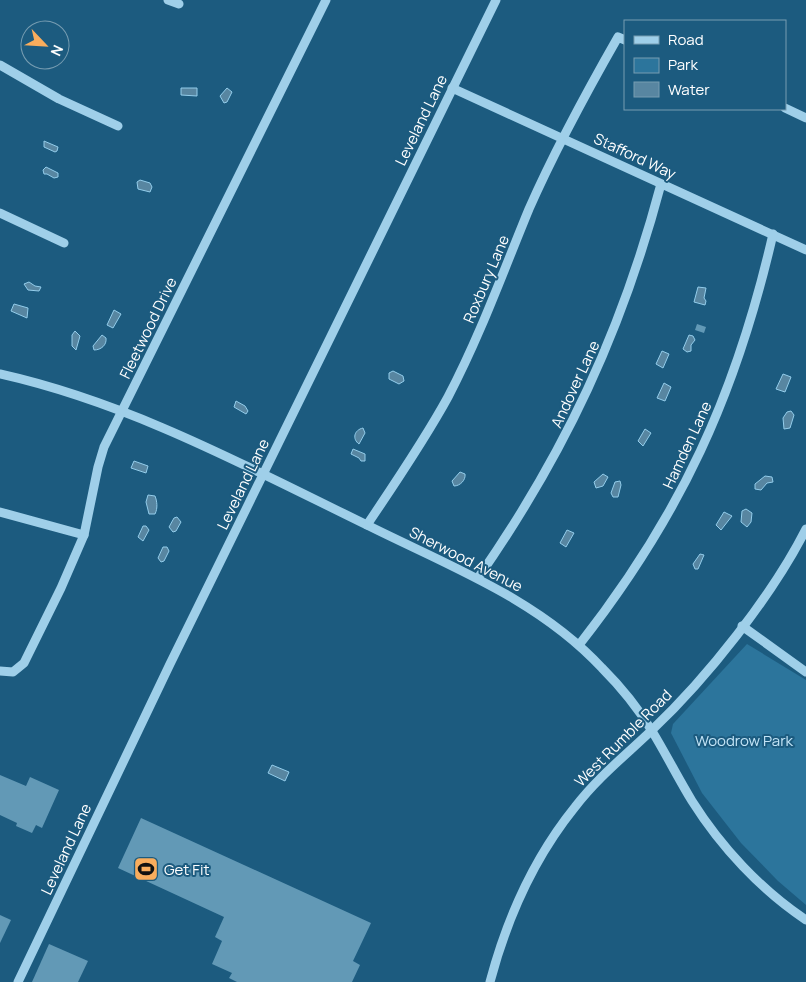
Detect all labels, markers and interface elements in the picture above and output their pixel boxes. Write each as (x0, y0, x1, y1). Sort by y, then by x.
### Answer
north arrow (20, 20, 70, 70)
legend (624, 20, 786, 110)
text: Road (668, 29, 704, 50)
text: N (46, 42, 68, 59)
text: Park (668, 54, 698, 75)
street label: Leveland Lane (390, 71, 452, 169)
text: Water (668, 79, 710, 100)
street label: Stafford Way (591, 128, 680, 184)
street label: Roxbury Lane (458, 232, 514, 326)
street label: Fleetwood Drive (114, 274, 182, 382)
street label: Andover Lane (546, 337, 604, 431)
street label: Hamden Lane (658, 398, 717, 492)
street label: Leveland Lane (212, 435, 274, 533)
street label: Sherwood Avenue (406, 521, 526, 597)
street label: West Rumble Road (570, 685, 676, 791)
park label: Woodrow Park (695, 730, 794, 751)
street label: Leveland Lane (36, 800, 96, 898)
sports icon: Get Fit (133, 856, 159, 882)
place label: Get Fit (164, 859, 209, 880)

